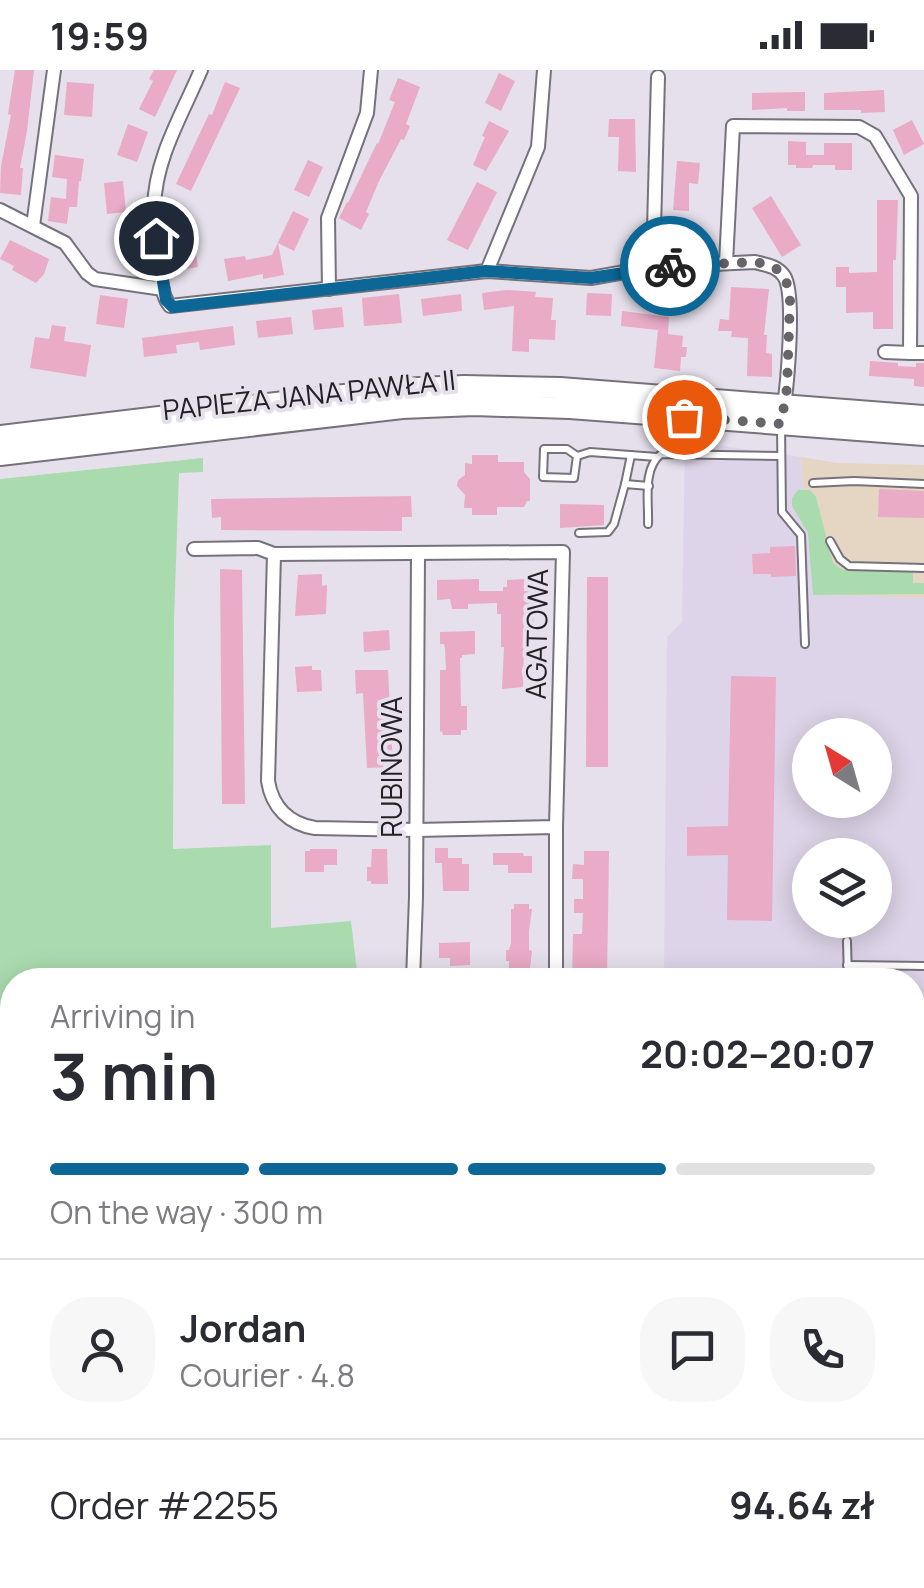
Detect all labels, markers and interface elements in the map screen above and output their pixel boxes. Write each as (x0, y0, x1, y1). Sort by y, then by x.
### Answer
text: 19:59 (50, 9, 149, 61)
pin (114, 196, 199, 281)
icon: home (129, 211, 184, 266)
courier (620, 216, 720, 316)
icon: bike (643, 239, 698, 294)
street label: PAPIEŻA JANA PAWŁA II (161, 360, 457, 428)
pin (642, 375, 727, 460)
icon: bag (657, 390, 712, 445)
street label: AGATOWA (516, 568, 556, 700)
street label: RUBINOWA (372, 696, 410, 838)
north arrow (792, 718, 892, 818)
map controls (792, 718, 892, 938)
button: layers (792, 838, 892, 938)
text: Arriving in (50, 994, 195, 1038)
text: 20:02–20:07 (640, 1027, 875, 1079)
text: 3 min (50, 1031, 218, 1120)
text: On the way · 300 m (50, 1190, 323, 1234)
button: person (50, 1297, 155, 1402)
button: chat (640, 1297, 745, 1402)
button: phone (770, 1297, 875, 1402)
text: Jordan (180, 1301, 306, 1353)
text: Courier · 4.8 (180, 1353, 355, 1397)
text: Order #2255 (50, 1478, 279, 1530)
text: 94.64 zł (729, 1478, 875, 1530)

